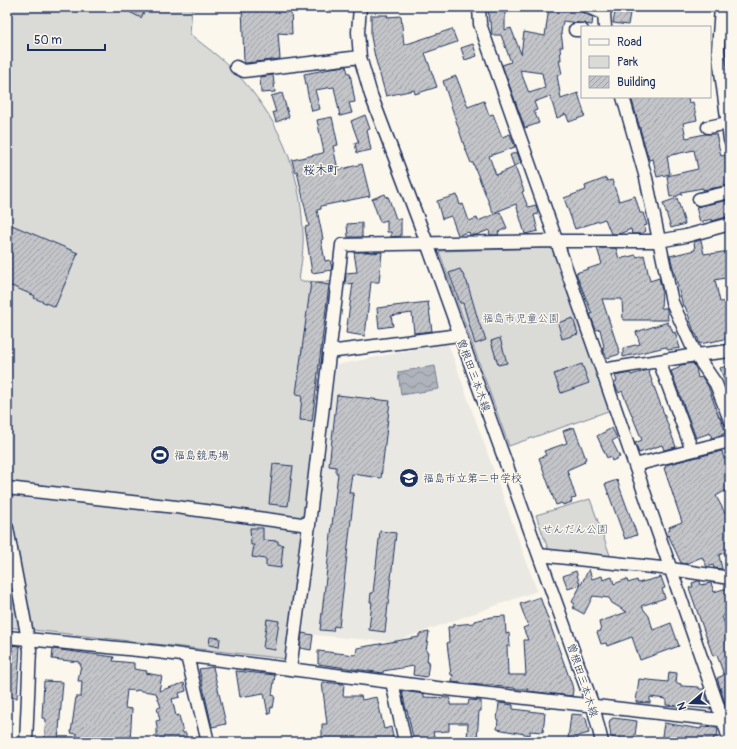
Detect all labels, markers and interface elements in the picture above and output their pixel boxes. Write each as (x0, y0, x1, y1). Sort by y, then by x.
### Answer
scale bar (28, 26, 105, 52)
legend (581, 26, 711, 98)
text: 50 m (34, 33, 62, 48)
text: Road (617, 35, 642, 50)
text: Park (617, 55, 638, 70)
text: Building (617, 75, 656, 90)
district label: 桜木町 (303, 163, 339, 178)
park label: 福島市児童公園 (483, 312, 560, 325)
street label: 曽根田三本木線 (454, 337, 493, 414)
sports icon: 福島競馬場 (149, 444, 171, 466)
place label: 福島競馬場 (174, 449, 229, 462)
school or university icon: 福島市立第二中学校 (398, 467, 420, 489)
place label: 福島市立第二中学校 (423, 472, 522, 485)
park label: せんだん公園 (542, 523, 608, 536)
street label: 曽根田三本木線 (564, 642, 601, 719)
north arrow (671, 683, 711, 723)
text: N (674, 700, 689, 712)

